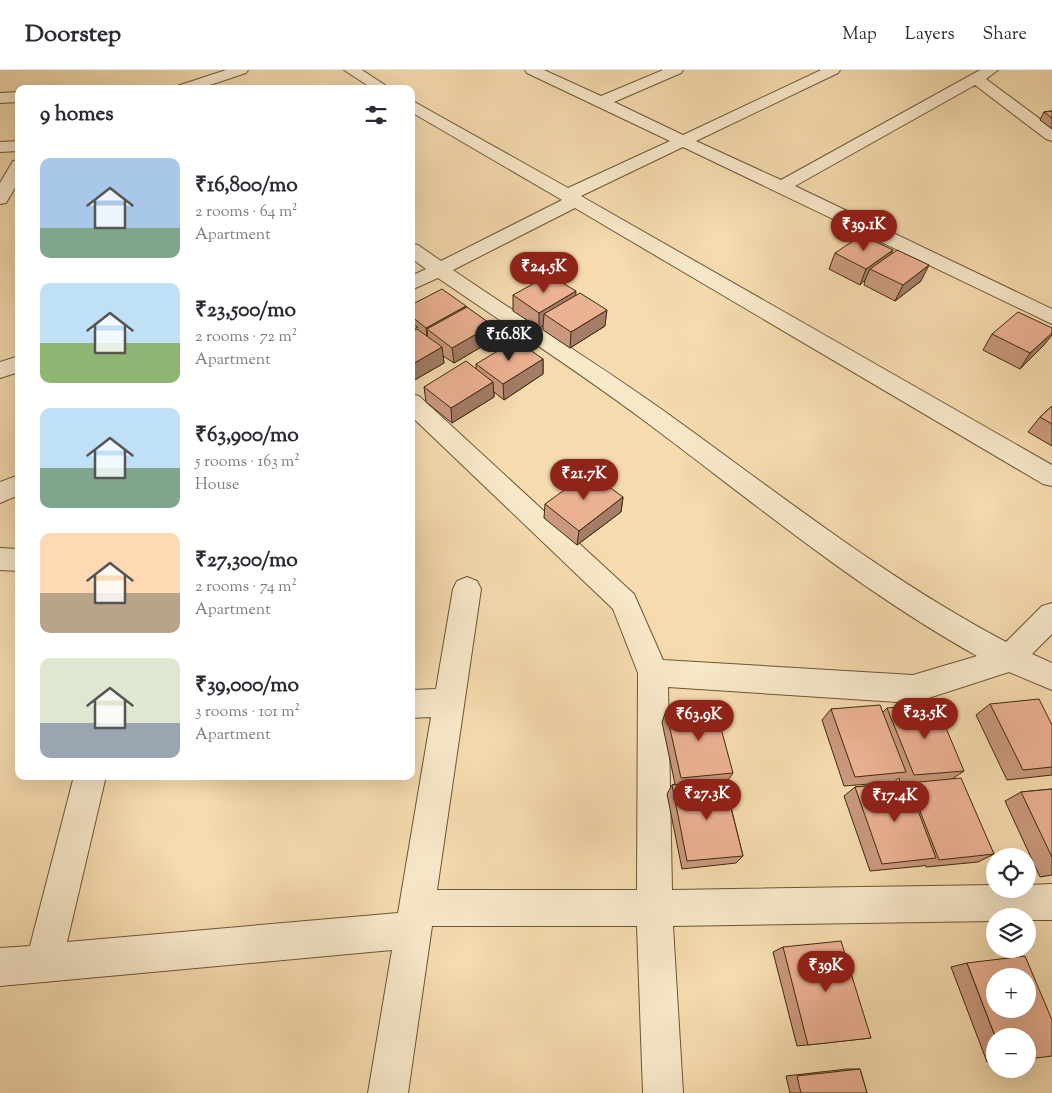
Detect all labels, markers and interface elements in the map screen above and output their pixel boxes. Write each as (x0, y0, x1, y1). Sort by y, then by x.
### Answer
text: Doorstep (25, 18, 121, 52)
text: Map (842, 22, 877, 48)
text: Layers (905, 22, 955, 48)
text: Share (983, 22, 1027, 48)
text: 9 homes (40, 100, 113, 130)
icon: filters (362, 101, 390, 129)
text: ₹16,800/mo (195, 171, 298, 201)
icon: home (80, 178, 140, 238)
text: 2 rooms · 64 m² (195, 201, 298, 224)
pin: ₹39.1K (823, 210, 905, 252)
text: ₹39.1K (842, 214, 886, 237)
text: Apartment (195, 224, 271, 247)
pin: ₹24.5K (503, 252, 585, 294)
text: ₹24.5K (521, 256, 567, 279)
text: ₹23,500/mo (195, 296, 296, 326)
icon: home (80, 303, 140, 363)
pin: ₹16.8K (468, 320, 550, 362)
text: ₹16.8K (486, 324, 532, 347)
text: 2 rooms · 72 m² (195, 326, 297, 349)
text: Apartment (195, 349, 271, 372)
text: ₹63,900/mo (195, 421, 299, 451)
icon: home (80, 428, 140, 488)
text: 5 rooms · 163 m² (195, 451, 300, 474)
pin: ₹21.7K (543, 458, 625, 501)
text: ₹21.7K (561, 463, 607, 486)
text: House (195, 474, 239, 497)
text: ₹27,300/mo (195, 546, 298, 576)
icon: home (80, 553, 140, 613)
text: 2 rooms · 74 m² (195, 576, 297, 599)
text: Apartment (195, 599, 271, 622)
text: ₹39,000/mo (195, 671, 299, 701)
icon: home (80, 678, 140, 738)
pin: ₹23.5K (884, 698, 966, 740)
pin: ₹63.9K (658, 700, 740, 742)
text: 3 rooms · 101 m² (195, 701, 300, 724)
text: ₹23.5K (903, 702, 947, 725)
text: ₹63.9K (676, 704, 722, 727)
text: Apartment (195, 724, 271, 747)
pin: ₹27.3K (666, 778, 748, 821)
pin: ₹17.4K (854, 780, 936, 823)
text: ₹27.3K (684, 783, 730, 806)
text: ₹17.4K (872, 785, 918, 808)
map controls (986, 848, 1036, 1078)
button: locate (986, 848, 1036, 898)
button: layers (986, 908, 1036, 958)
pin: ₹39K (796, 950, 856, 993)
text: ₹39K (809, 955, 843, 978)
button: + (986, 968, 1036, 1018)
button: − (986, 1028, 1036, 1078)

